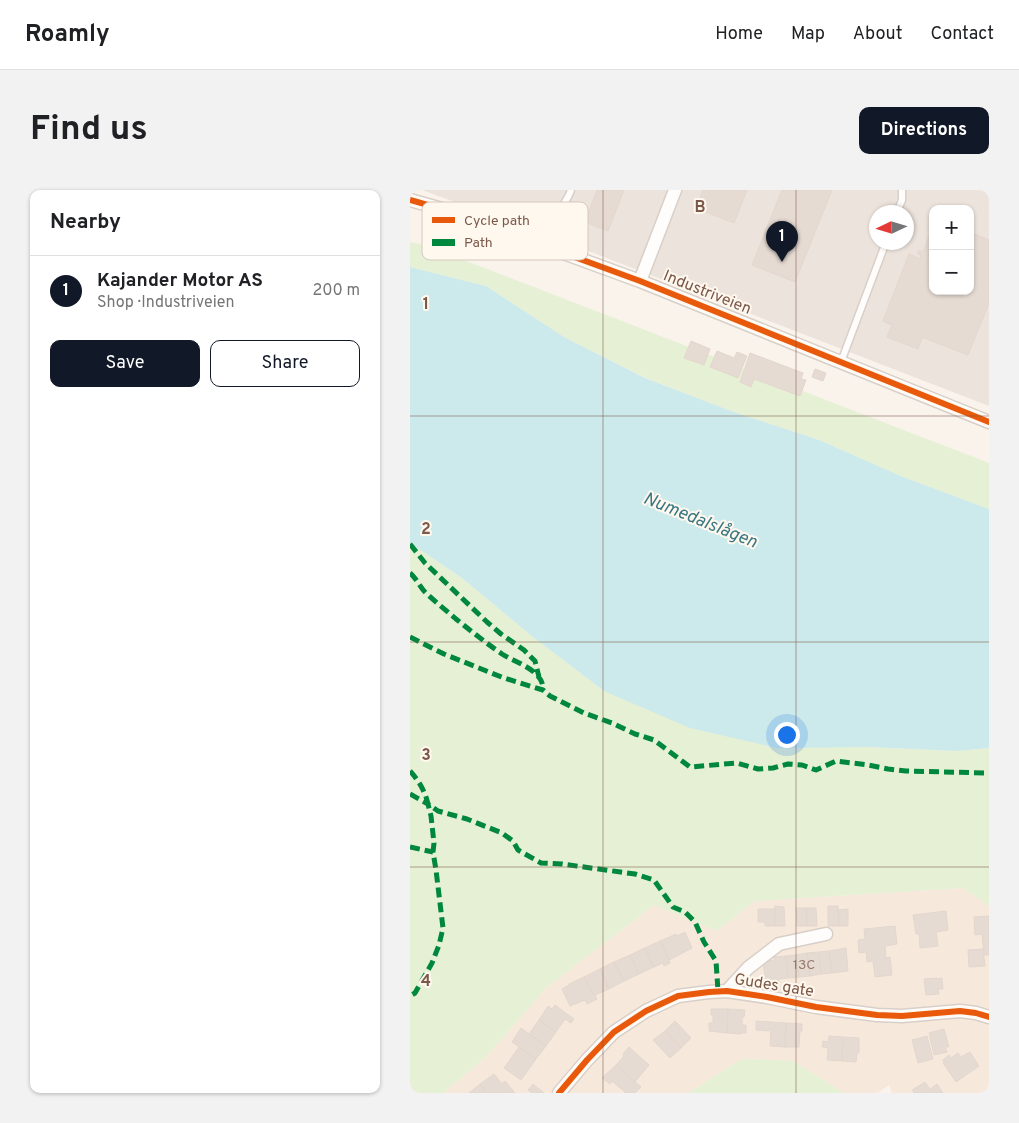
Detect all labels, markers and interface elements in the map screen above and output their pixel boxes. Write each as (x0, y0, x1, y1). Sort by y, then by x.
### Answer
text: Roamly (25, 20, 110, 50)
text: Home (715, 23, 763, 46)
text: Map (791, 23, 825, 46)
text: About (853, 23, 902, 46)
text: Contact (930, 23, 994, 46)
button: Directions (859, 107, 989, 154)
text: Find us (30, 108, 148, 152)
text: B (694, 198, 706, 218)
legend (422, 202, 588, 260)
north arrow (869, 205, 914, 250)
map controls (929, 205, 974, 295)
button: + (929, 205, 974, 250)
text: Nearby (50, 209, 121, 236)
text: Cycle path (464, 213, 530, 230)
pin: 1 (766, 221, 798, 262)
text: Path (464, 235, 493, 252)
button: − (929, 250, 974, 295)
street label: Industriveien (660, 266, 754, 320)
text: Kajander Motor AS (97, 269, 263, 293)
text: 1 (63, 281, 69, 301)
text: 200 m (312, 281, 360, 301)
text: Shop · Industriveien (97, 293, 235, 313)
text: 1 (423, 295, 429, 315)
button: Save (50, 340, 200, 387)
button: Share (210, 340, 360, 387)
water label: Numedalslågen (640, 488, 761, 554)
text: 2 (421, 520, 431, 540)
your location (774, 722, 800, 748)
text: 3 (421, 746, 431, 766)
house number: 13C (793, 957, 815, 974)
street label: Gudes gate (733, 970, 815, 1002)
text: 4 (421, 972, 431, 992)

